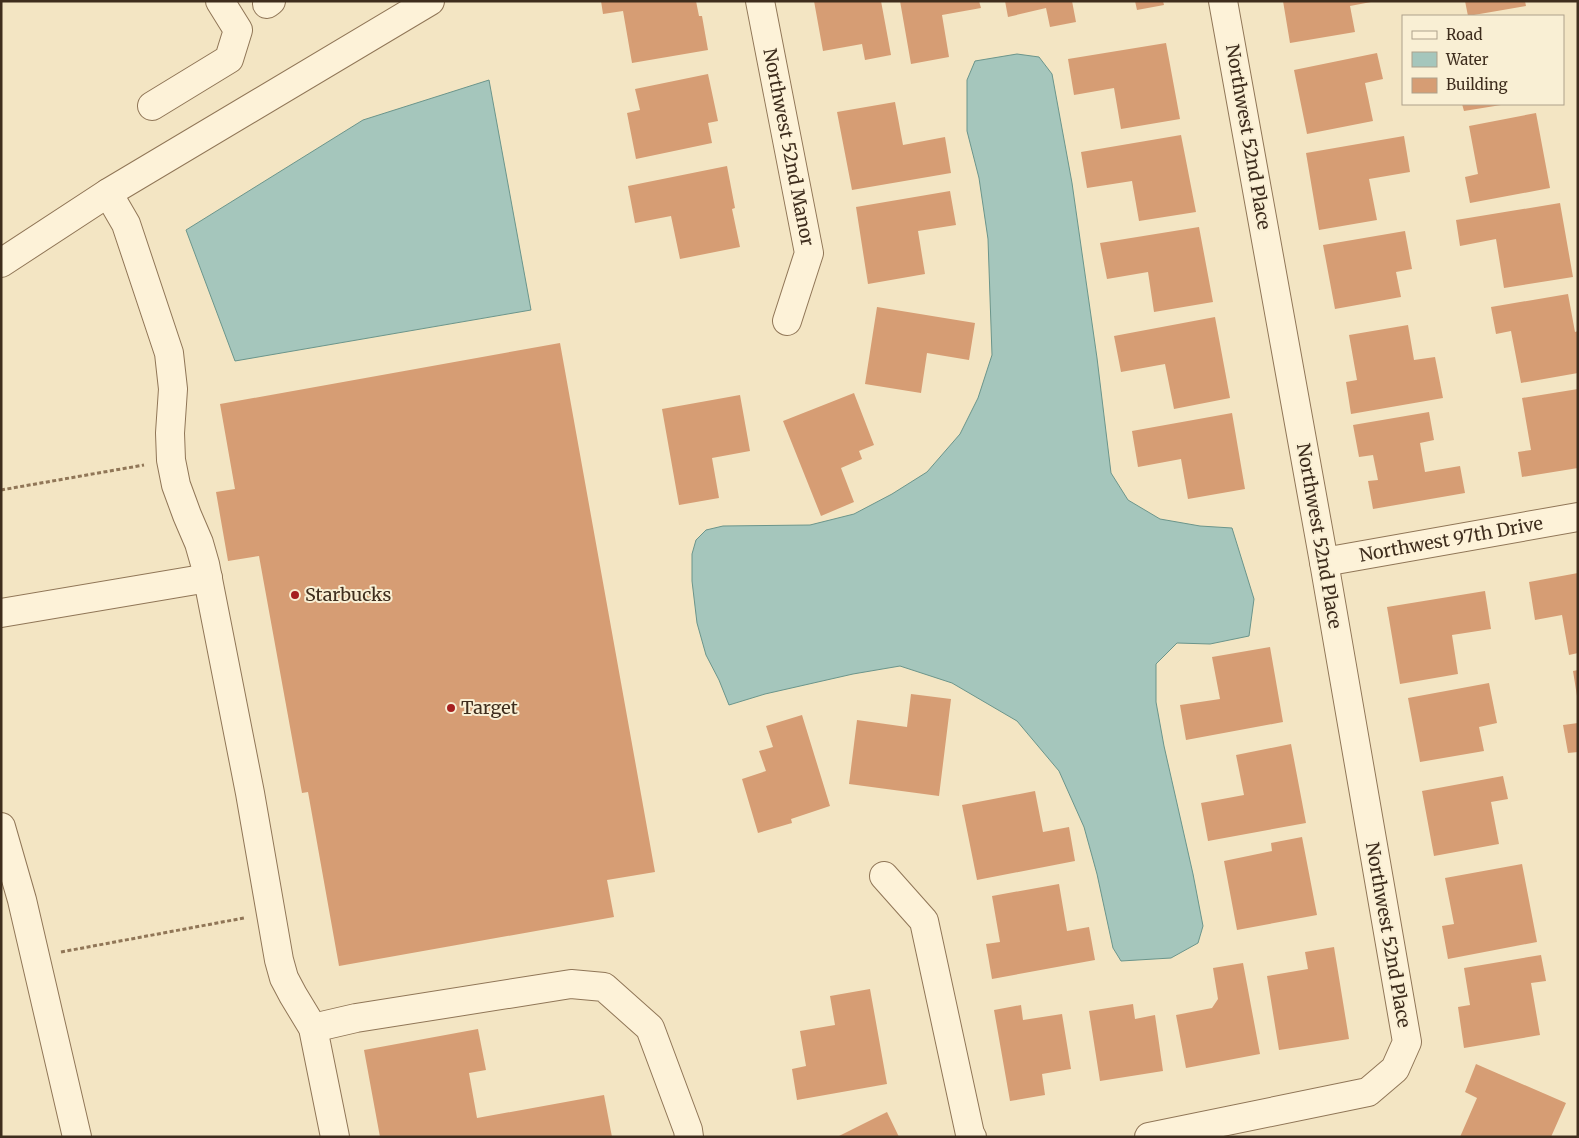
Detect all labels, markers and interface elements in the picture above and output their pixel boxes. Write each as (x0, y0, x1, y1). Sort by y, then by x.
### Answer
legend (1402, 15, 1564, 105)
text: Road (1446, 25, 1482, 44)
street label: Northwest 52nd Place (1221, 42, 1276, 231)
street label: Northwest 52nd Manor (758, 46, 819, 248)
text: Water (1445, 50, 1489, 69)
text: Building (1446, 75, 1508, 94)
street label: Northwest 52nd Place (1292, 441, 1347, 630)
street label: Northwest 97th Drive (1357, 511, 1545, 567)
place label: Starbucks (305, 583, 391, 606)
marker: Starbucks (289, 589, 301, 601)
place label: Target (461, 696, 518, 719)
marker: Target (445, 702, 457, 714)
street label: Northwest 52nd Place (1361, 840, 1416, 1029)

